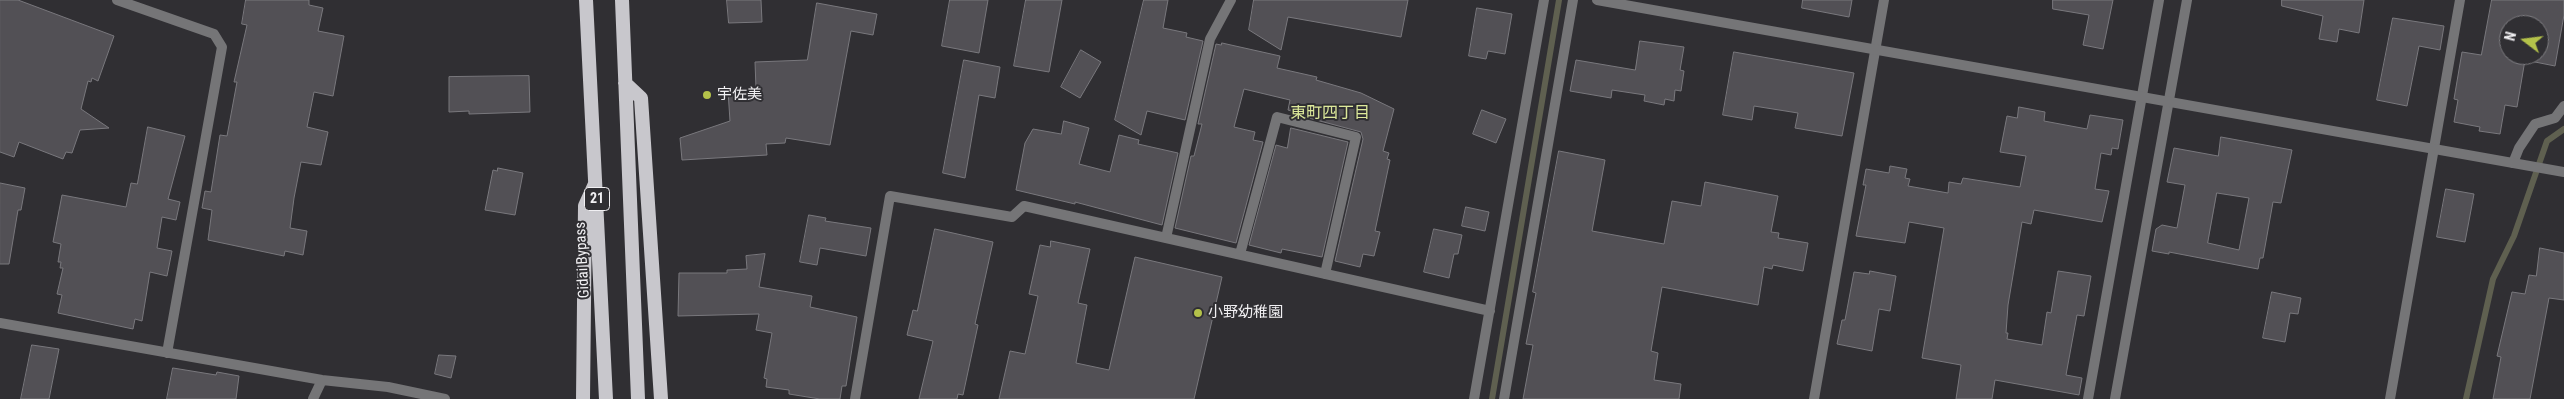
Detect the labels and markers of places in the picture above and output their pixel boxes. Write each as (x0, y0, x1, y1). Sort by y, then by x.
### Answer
place label: 宇佐美 (717, 86, 762, 104)
marker: 宇佐美 (701, 89, 713, 101)
place label: 小野幼稚園 (1208, 304, 1283, 322)
marker: 小野幼稚園 (1192, 307, 1204, 319)

